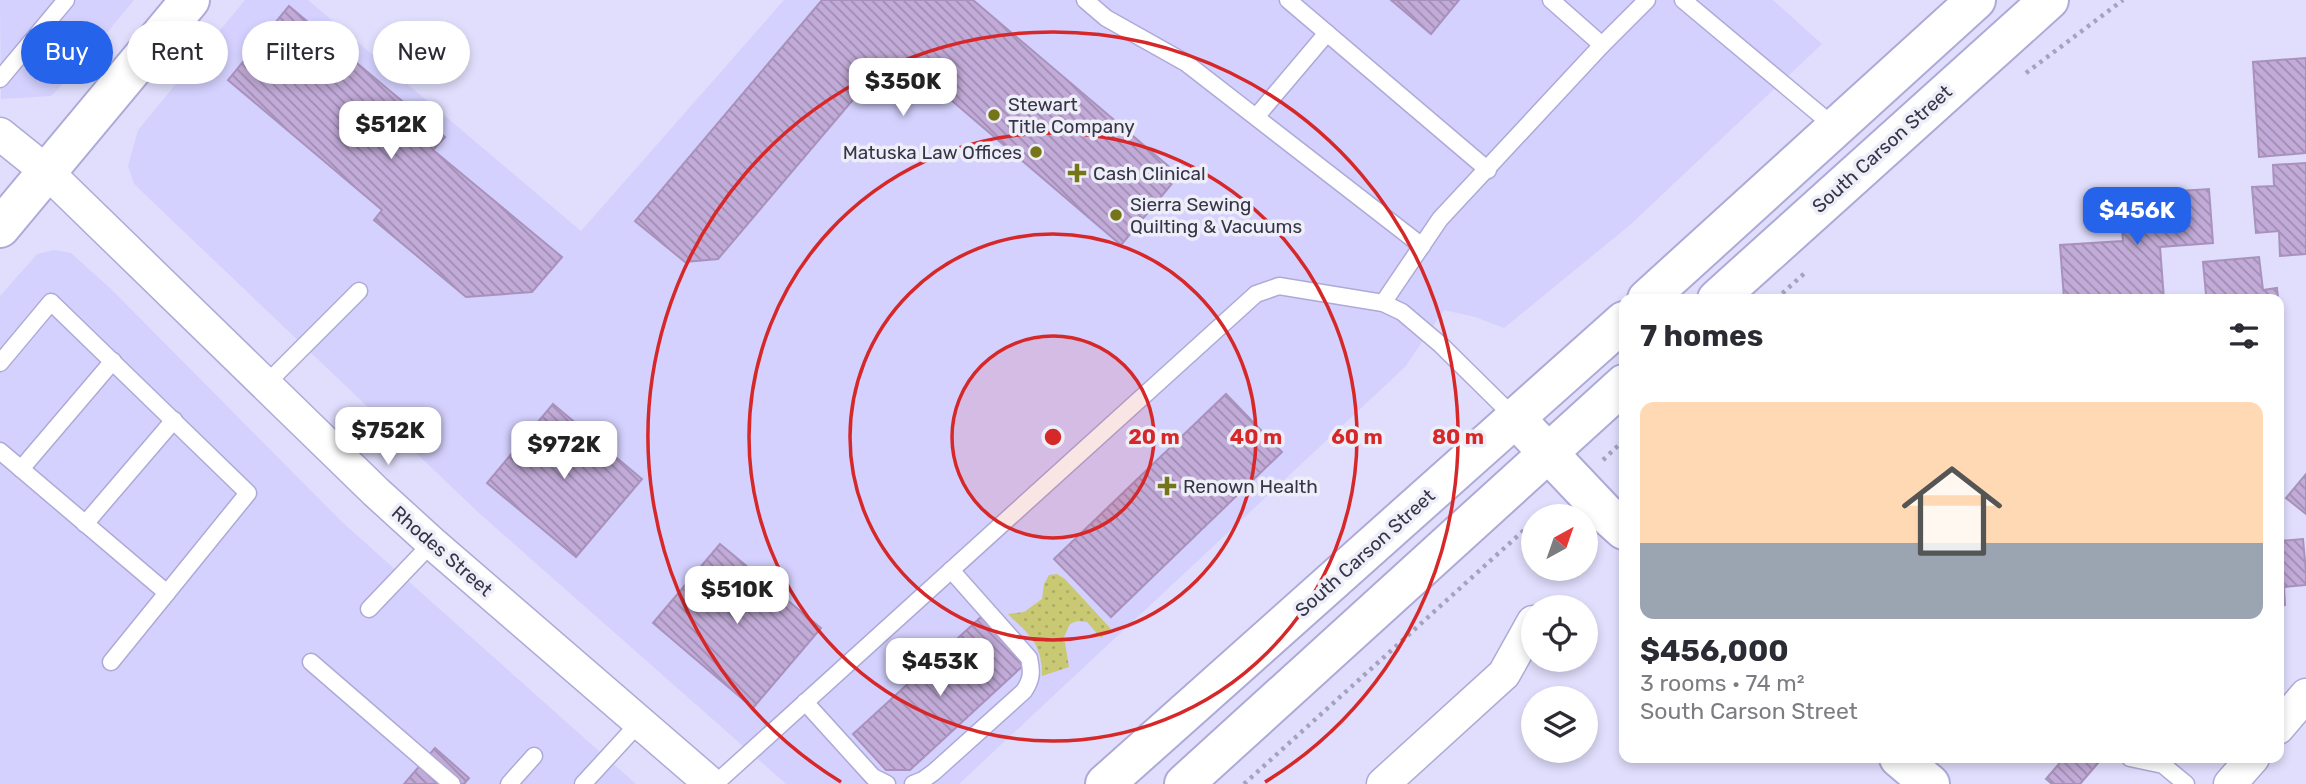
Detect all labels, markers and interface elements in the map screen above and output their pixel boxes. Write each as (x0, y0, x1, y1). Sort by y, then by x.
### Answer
chip: Buy (21, 21, 113, 84)
chip: Rent (127, 21, 228, 84)
chip: Filters (242, 21, 359, 84)
chip: New (373, 21, 470, 84)
pin: $350K (854, 58, 952, 118)
text: $350K (865, 67, 941, 95)
street label: South Carson Street (1807, 80, 1957, 218)
place label: Stewart Title Company (1008, 93, 1135, 138)
pin: $512K (342, 102, 440, 161)
marker: Stewart Title Company (986, 107, 1002, 123)
text: $512K (355, 110, 427, 138)
place label: Matuska Law Offices (843, 141, 1022, 164)
marker: Matuska Law Offices (1028, 144, 1044, 160)
place label: Cash Clinical (1093, 162, 1206, 185)
marker: Cash Clinical (1067, 163, 1087, 183)
pin: $456K (2088, 188, 2186, 247)
place label: Sierra Sewing Quilting & Vacuums (1130, 193, 1302, 238)
text: $456K (2099, 196, 2175, 224)
marker: Sierra Sewing Quilting & Vacuums (1108, 207, 1124, 223)
icon: filters (2225, 317, 2263, 355)
text: 7 homes (1640, 318, 1763, 354)
pin: $752K (339, 407, 437, 467)
text: $752K (351, 416, 425, 444)
pin: $972K (515, 421, 613, 481)
text: 20 m (1128, 424, 1180, 449)
text: 40 m (1230, 424, 1282, 449)
text: 60 m (1331, 424, 1383, 449)
text: 80 m (1432, 424, 1484, 449)
centre of rings (1041, 425, 1065, 449)
text: $972K (527, 430, 601, 458)
icon: home (1889, 448, 2015, 574)
place label: Renown Health (1183, 475, 1318, 498)
marker: Renown Health (1157, 476, 1177, 496)
street label: South Carson Street (1290, 484, 1440, 622)
street label: Rhodes Street (387, 501, 498, 601)
north arrow (1521, 504, 1598, 581)
map controls (1521, 504, 1598, 763)
pin: $510K (688, 566, 786, 626)
text: $510K (701, 575, 773, 603)
button: locate (1521, 595, 1598, 672)
text: $456,000 (1640, 633, 1789, 669)
pin: $453K (891, 638, 989, 698)
text: $453K (902, 647, 978, 675)
text: 3 rooms · 74 m² (1640, 669, 1805, 697)
button: layers (1521, 686, 1598, 763)
text: South Carson Street (1640, 697, 1858, 725)

